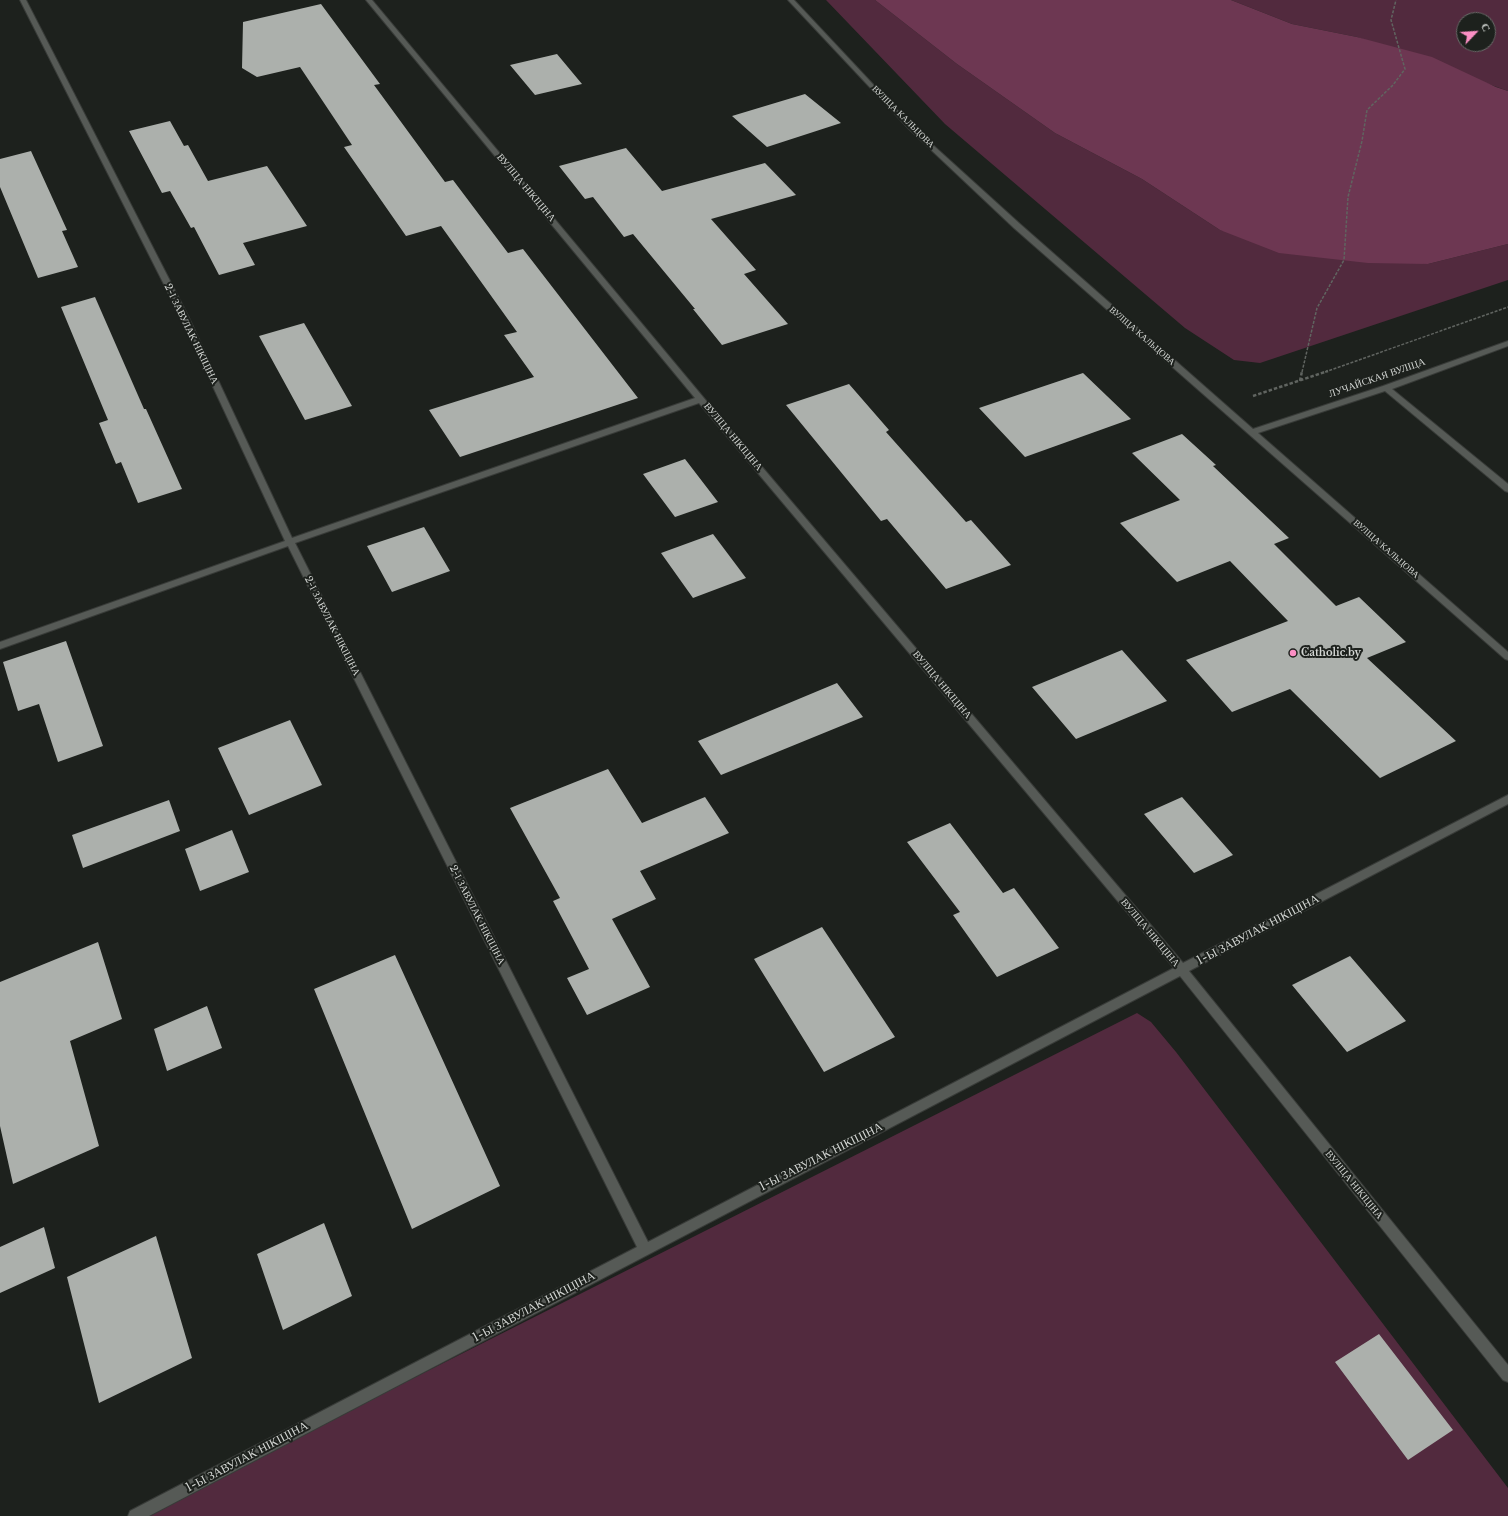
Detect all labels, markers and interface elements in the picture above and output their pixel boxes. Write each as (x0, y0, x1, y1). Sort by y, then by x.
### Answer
north arrow (1456, 12, 1496, 52)
text: С (1478, 21, 1494, 34)
street label: ВУЛІЦА КАЛЬЦОВА (870, 84, 936, 150)
street label: ВУЛІЦА НІКІЦІНА (494, 152, 558, 224)
street label: 2-І ЗАВУЛАК НІКІЦІНА (161, 282, 221, 386)
street label: ВУЛІЦА КАЛЬЦОВА (1107, 304, 1177, 368)
street label: ЛУЧАЙСКАЯ ВУЛІЦА (1327, 356, 1427, 400)
street label: ВУЛІЦА НІКІЦІНА (701, 401, 765, 473)
street label: ВУЛІЦА КАЛЬЦОВА (1351, 517, 1421, 581)
street label: 2-І ЗАВУЛАК НІКІЦІНА (302, 574, 362, 678)
place label: Catholic.by (1301, 647, 1361, 659)
marker: Catholic.by (1288, 648, 1298, 658)
street label: ВУЛІЦА НІКІЦІНА (910, 649, 974, 721)
street label: 2-І ЗАВУЛАК НІКІЦІНА (447, 863, 507, 967)
street label: 1-Ы ЗАВУЛАК НІКІЦІНА (1194, 892, 1322, 968)
street label: ВУЛІЦА НІКІЦІНА (1118, 897, 1182, 969)
street label: 1-Ы ЗАВУЛАК НІКІЦІНА (757, 1120, 885, 1194)
street label: ВУЛІЦА НІКІЦІНА (1323, 1148, 1385, 1222)
street label: 1-Ы ЗАВУЛАК НІКІЦІНА (470, 1269, 598, 1345)
street label: 1-Ы ЗАВУЛАК НІКІЦІНА (183, 1419, 311, 1495)

